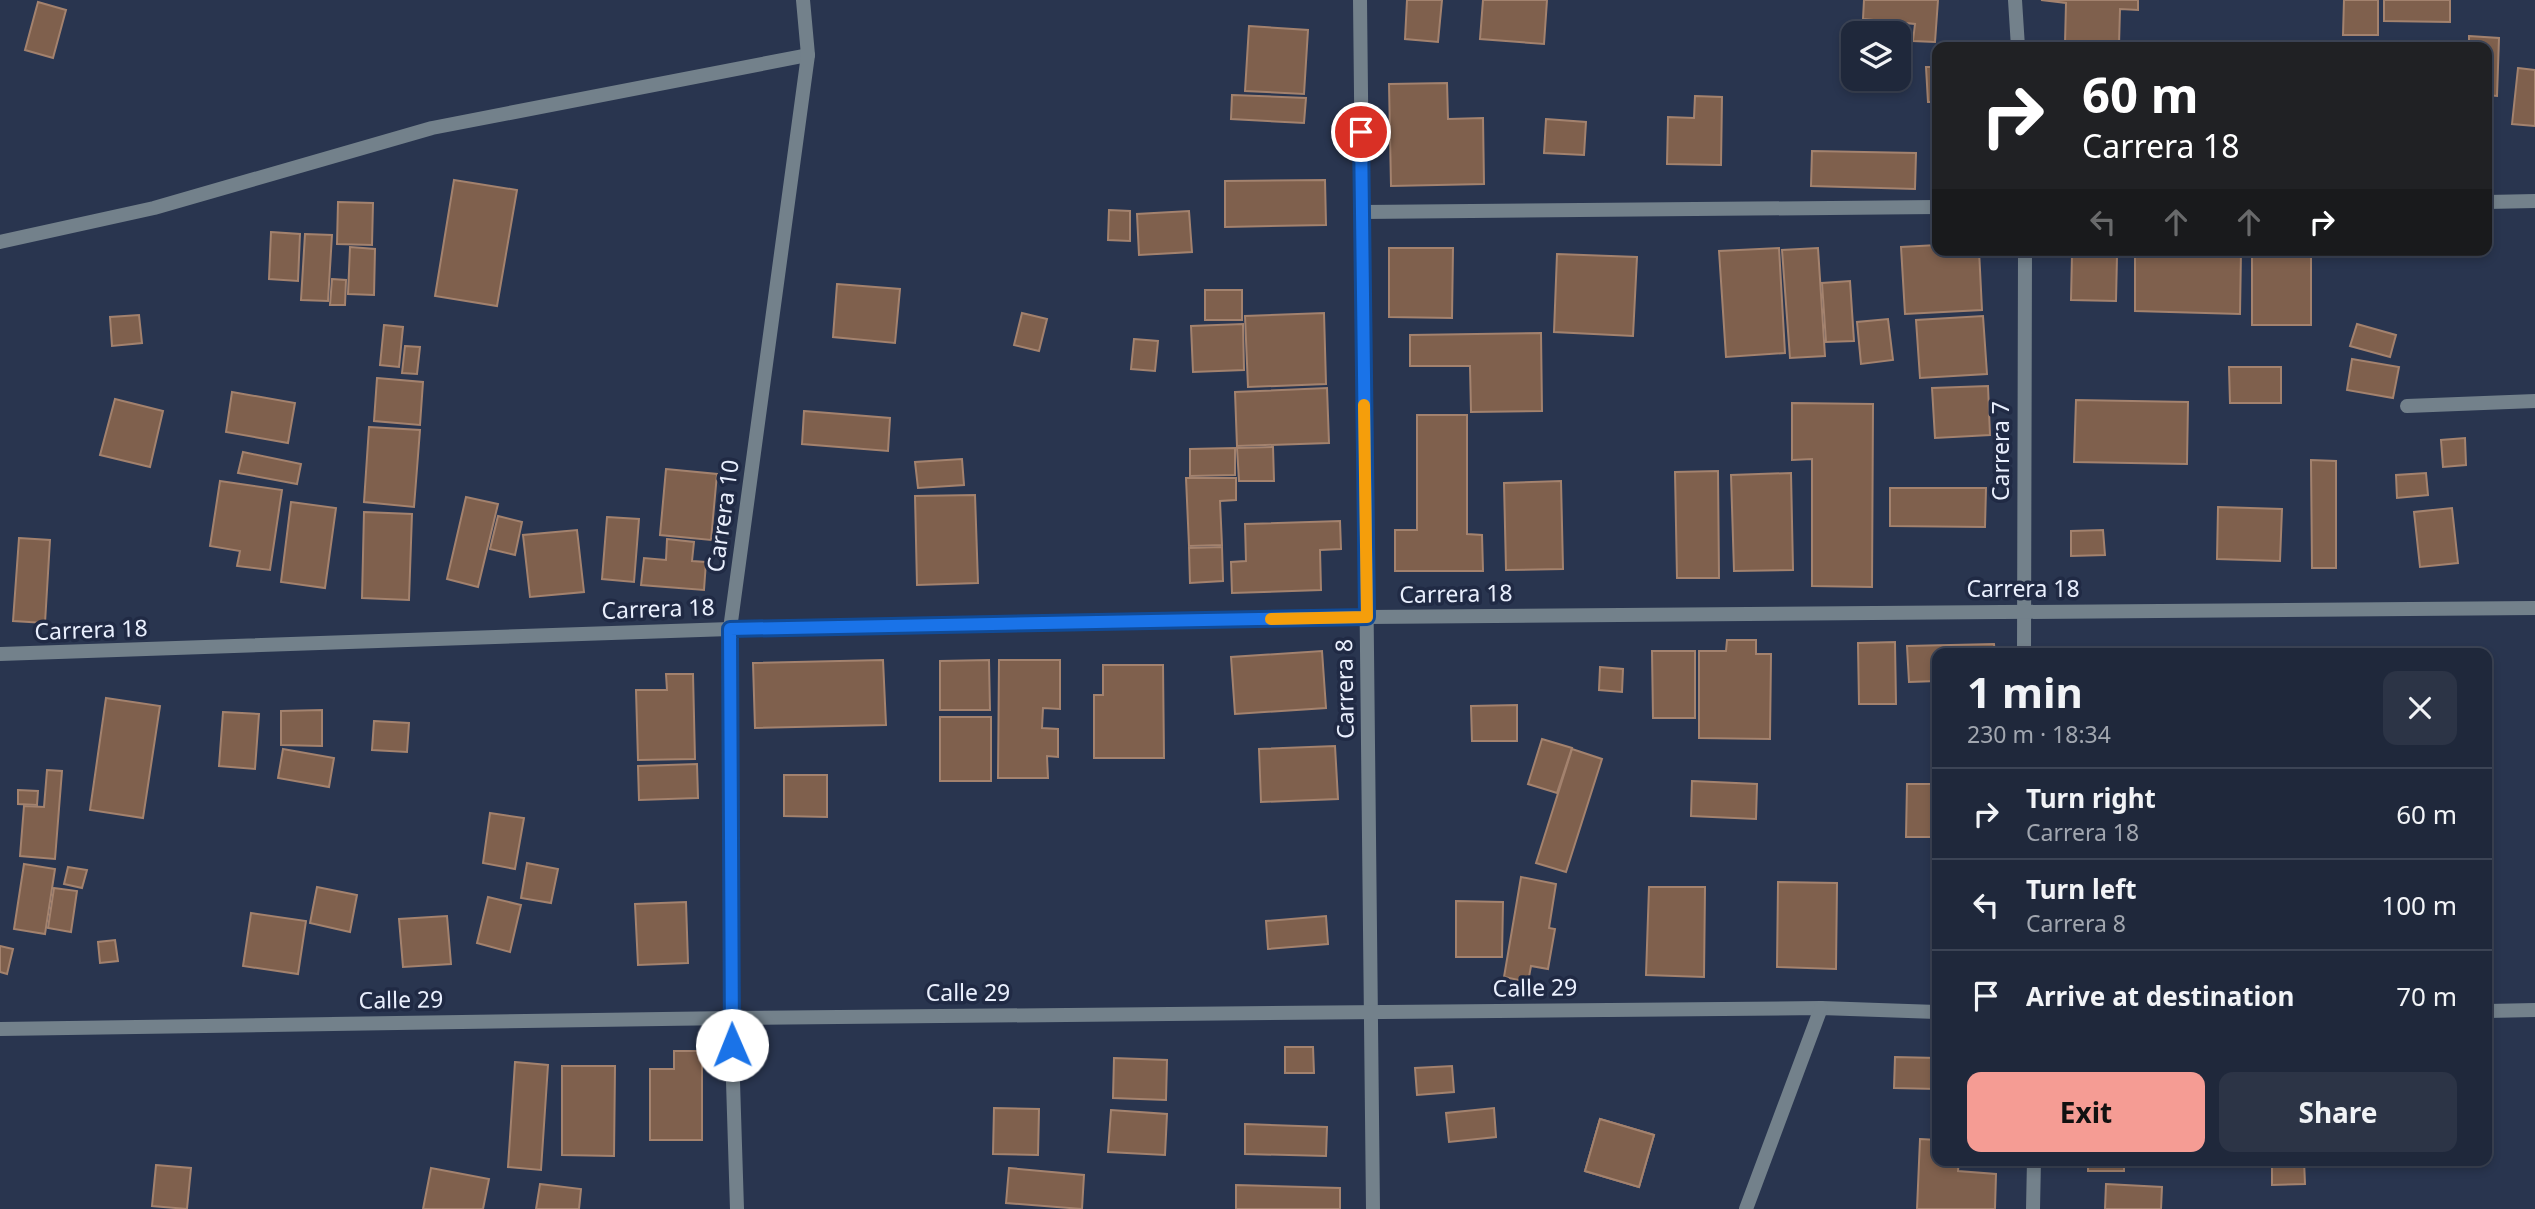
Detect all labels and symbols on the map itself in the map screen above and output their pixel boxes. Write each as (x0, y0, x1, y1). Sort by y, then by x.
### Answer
pin (1331, 102, 1391, 162)
street label: Carrera 7 (1984, 401, 2016, 501)
street label: Carrera 10 (698, 458, 746, 574)
street label: Carrera 18 (1966, 572, 2080, 604)
street label: Carrera 18 (1399, 576, 1513, 610)
street label: Carrera 18 (601, 590, 715, 626)
street label: Carrera 18 (34, 611, 148, 647)
street label: Carrera 8 (1327, 639, 1361, 739)
street label: Calle 29 (1492, 970, 1578, 1004)
street label: Calle 29 (926, 976, 1010, 1008)
street label: Calle 29 (358, 982, 444, 1016)
position arrow (695, 1008, 769, 1082)

